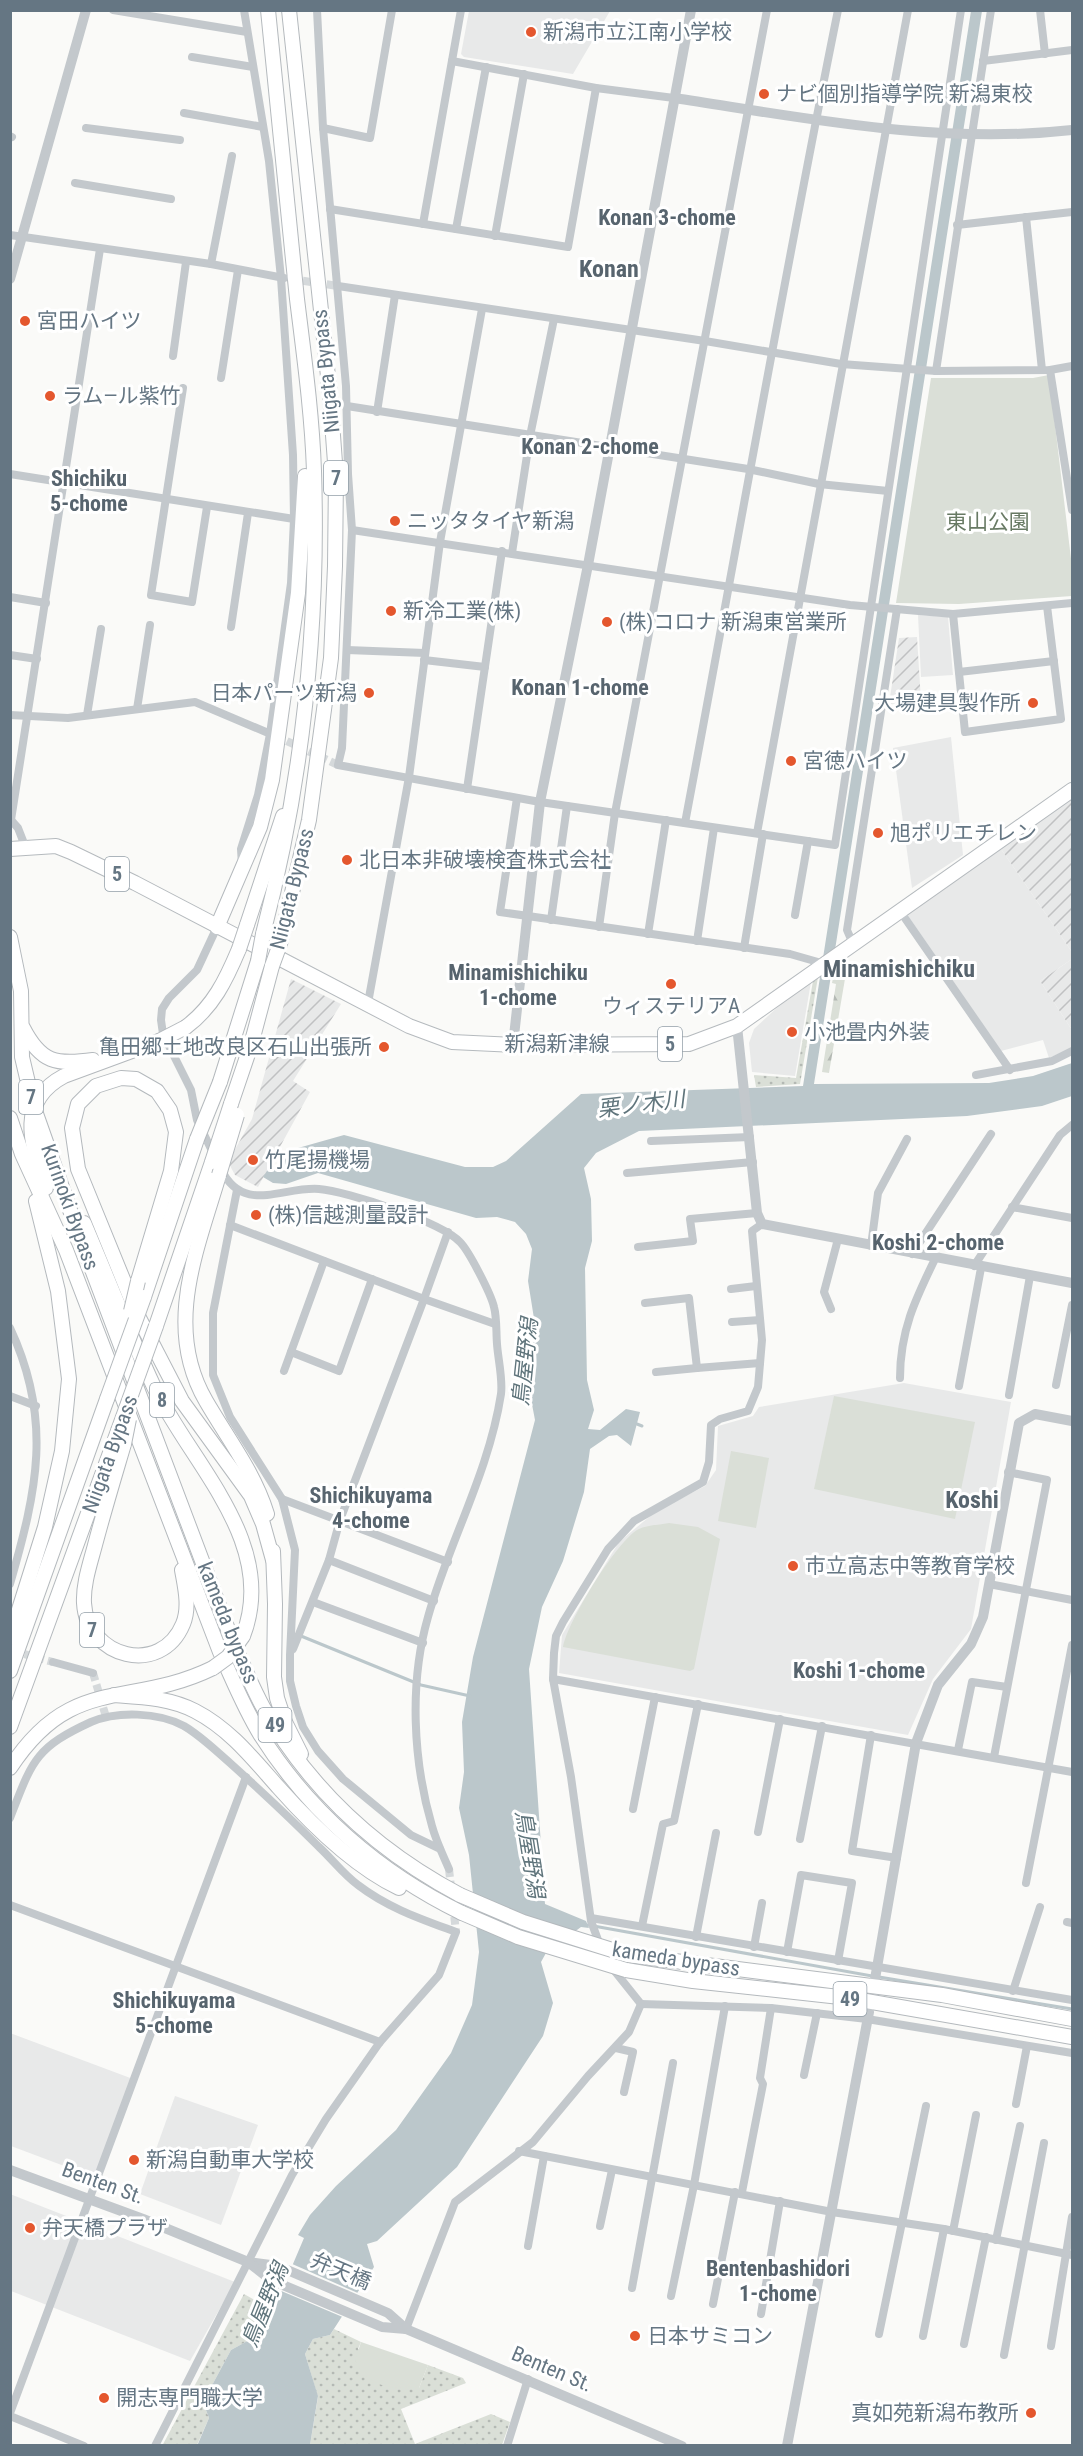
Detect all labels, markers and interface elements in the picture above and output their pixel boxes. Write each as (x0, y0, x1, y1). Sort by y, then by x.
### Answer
place label: 新潟市立江南小学校 (543, 20, 732, 44)
marker: 新潟市立江南小学校 (524, 25, 538, 39)
place label: ナビ個別指導学院 新潟東校 (776, 82, 1033, 106)
marker: ナビ個別指導学院 新潟東校 (757, 87, 771, 101)
district label: Konan 3-chome (598, 205, 736, 230)
district label: Konan (579, 255, 639, 283)
street label: Niigata Bypass (308, 308, 344, 434)
place label: 宮田ハイツ (37, 309, 142, 333)
marker: 宮田ハイツ (18, 314, 32, 328)
place label: ラム―ル紫竹 (62, 384, 181, 408)
marker: ラム―ル紫竹 (43, 389, 57, 403)
district label: Konan 2-chome (521, 434, 659, 459)
road number: 7 (324, 461, 348, 495)
district label: Shichiku 5-chome (50, 466, 128, 516)
place label: ニッタタイヤ新潟 (407, 509, 574, 533)
park label: 東山公園 (946, 510, 1030, 534)
marker: ニッタタイヤ新潟 (388, 514, 402, 528)
place label: 新冷工業(株) (403, 599, 521, 623)
marker: 新冷工業(株) (384, 604, 398, 618)
place label: (株)コロナ 新潟東営業所 (619, 610, 847, 634)
marker: (株)コロナ 新潟東営業所 (600, 615, 614, 629)
district label: Konan 1-chome (511, 675, 649, 700)
place label: 日本パーツ新潟 (210, 681, 357, 705)
marker: 日本パーツ新潟 (362, 686, 376, 700)
place label: 大場建具製作所 (874, 691, 1021, 715)
marker: 大場建具製作所 (1026, 696, 1040, 710)
place label: 宮徳ハイツ (803, 749, 908, 773)
marker: 宮徳ハイツ (784, 754, 798, 768)
place label: 旭ポリエチレン (890, 821, 1037, 845)
street label: Niigata Bypass (265, 826, 319, 952)
marker: 旭ポリエチレン (871, 826, 885, 840)
place label: 北日本非破壊検査株式会社 (359, 848, 611, 872)
marker: 北日本非破壊検査株式会社 (340, 853, 354, 867)
road number: 5 (105, 857, 129, 891)
district label: Minamishichiku (823, 955, 975, 983)
district label: Minamishichiku 1-chome (448, 960, 588, 1010)
marker: ウィステリアA (664, 977, 678, 991)
place label: ウィステリアA (602, 994, 740, 1018)
place label: 小池畳内外装 (804, 1020, 930, 1044)
marker: 小池畳内外装 (785, 1025, 799, 1039)
road number: 5 (658, 1027, 682, 1061)
street label: 新潟新津線 (505, 1032, 610, 1056)
place label: 亀田郷土地改良区石山出張所 (99, 1035, 372, 1059)
marker: 亀田郷土地改良区石山出張所 (377, 1040, 391, 1054)
road number: 7 (19, 1080, 43, 1114)
water label: 栗ノ木川 (596, 1086, 688, 1122)
street label: Kurinoki Bypass (36, 1141, 104, 1273)
place label: 竹尾揚機場 (265, 1148, 370, 1172)
marker: 竹尾揚機場 (246, 1153, 260, 1167)
place label: (株)信越測量設計 (268, 1203, 428, 1227)
marker: (株)信越測量設計 (249, 1208, 263, 1222)
district label: Koshi 2-chome (872, 1230, 1004, 1255)
water label: 鳥屋野潟 (508, 1314, 542, 1407)
road number: 8 (150, 1383, 174, 1417)
street label: Niigata Bypass (78, 1392, 142, 1516)
district label: Shichikuyama 4-chome (310, 1483, 432, 1533)
district label: Koshi (945, 1486, 999, 1514)
place label: 市立高志中等教育学校 (805, 1554, 1015, 1578)
street label: kameda bypass (193, 1559, 263, 1687)
marker: 市立高志中等教育学校 (786, 1559, 800, 1573)
road number: 7 (80, 1613, 104, 1647)
district label: Koshi 1-chome (793, 1658, 925, 1683)
road number: 49 (258, 1708, 292, 1742)
water label: 鳥屋野潟 (511, 1809, 550, 1902)
street label: kameda bypass (610, 1937, 742, 1981)
road number: 49 (834, 1982, 866, 2016)
district label: Shichikuyama 5-chome (113, 1988, 235, 2038)
place label: 新潟自動車大学校 (146, 2148, 314, 2172)
marker: 新潟自動車大学校 (127, 2153, 141, 2167)
street label: Benten St. (59, 2157, 147, 2209)
place label: 弁天橋プラザ (42, 2216, 168, 2240)
marker: 弁天橋プラザ (23, 2221, 37, 2235)
street label: 弁天橋 (307, 2248, 375, 2294)
district label: Bentenbashidori 1-chome (706, 2256, 850, 2306)
water label: 鳥屋野潟 (237, 2257, 294, 2350)
place label: 日本サミコン (647, 2324, 773, 2348)
marker: 日本サミコン (628, 2329, 642, 2343)
street label: Benten St. (508, 2341, 596, 2397)
place label: 開志専門職大学 (116, 2386, 263, 2410)
marker: 開志専門職大学 (97, 2391, 111, 2405)
place label: 真如苑新潟布教所 (851, 2401, 1019, 2425)
marker: 真如苑新潟布教所 (1024, 2406, 1038, 2420)

